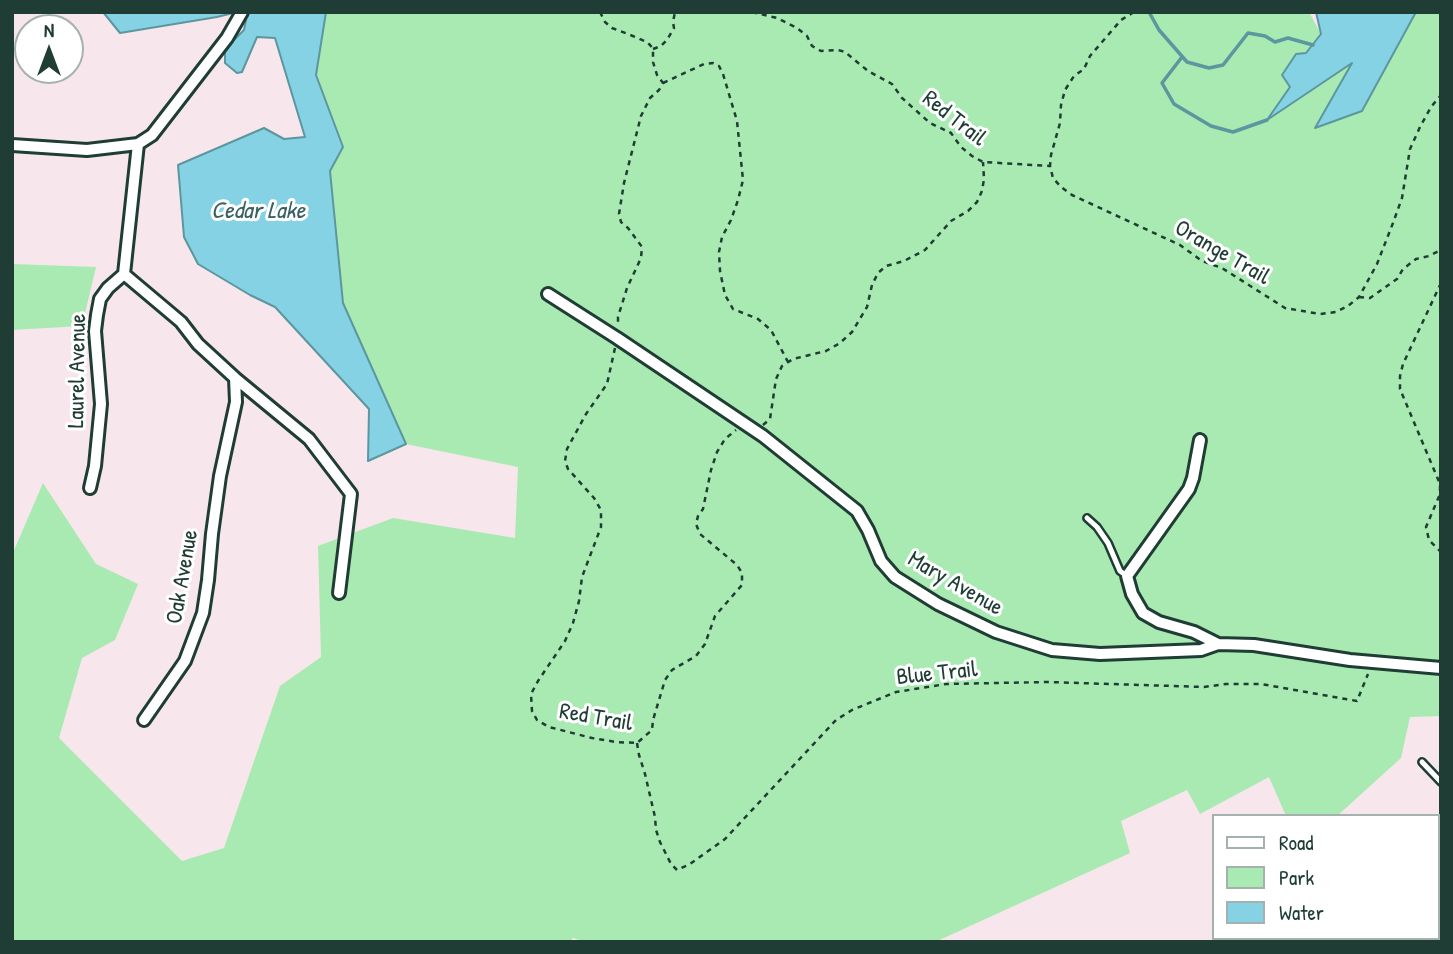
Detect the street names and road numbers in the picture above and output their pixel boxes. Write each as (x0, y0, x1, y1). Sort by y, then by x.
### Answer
street label: Red Trail (916, 85, 992, 153)
street label: Orange Trail (1169, 215, 1275, 291)
street label: Laurel Avenue (63, 314, 93, 428)
street label: Oak Avenue (161, 528, 205, 626)
street label: Mary Avenue (903, 546, 1007, 622)
street label: Blue Trail (895, 656, 979, 692)
street label: Red Trail (557, 698, 635, 738)

